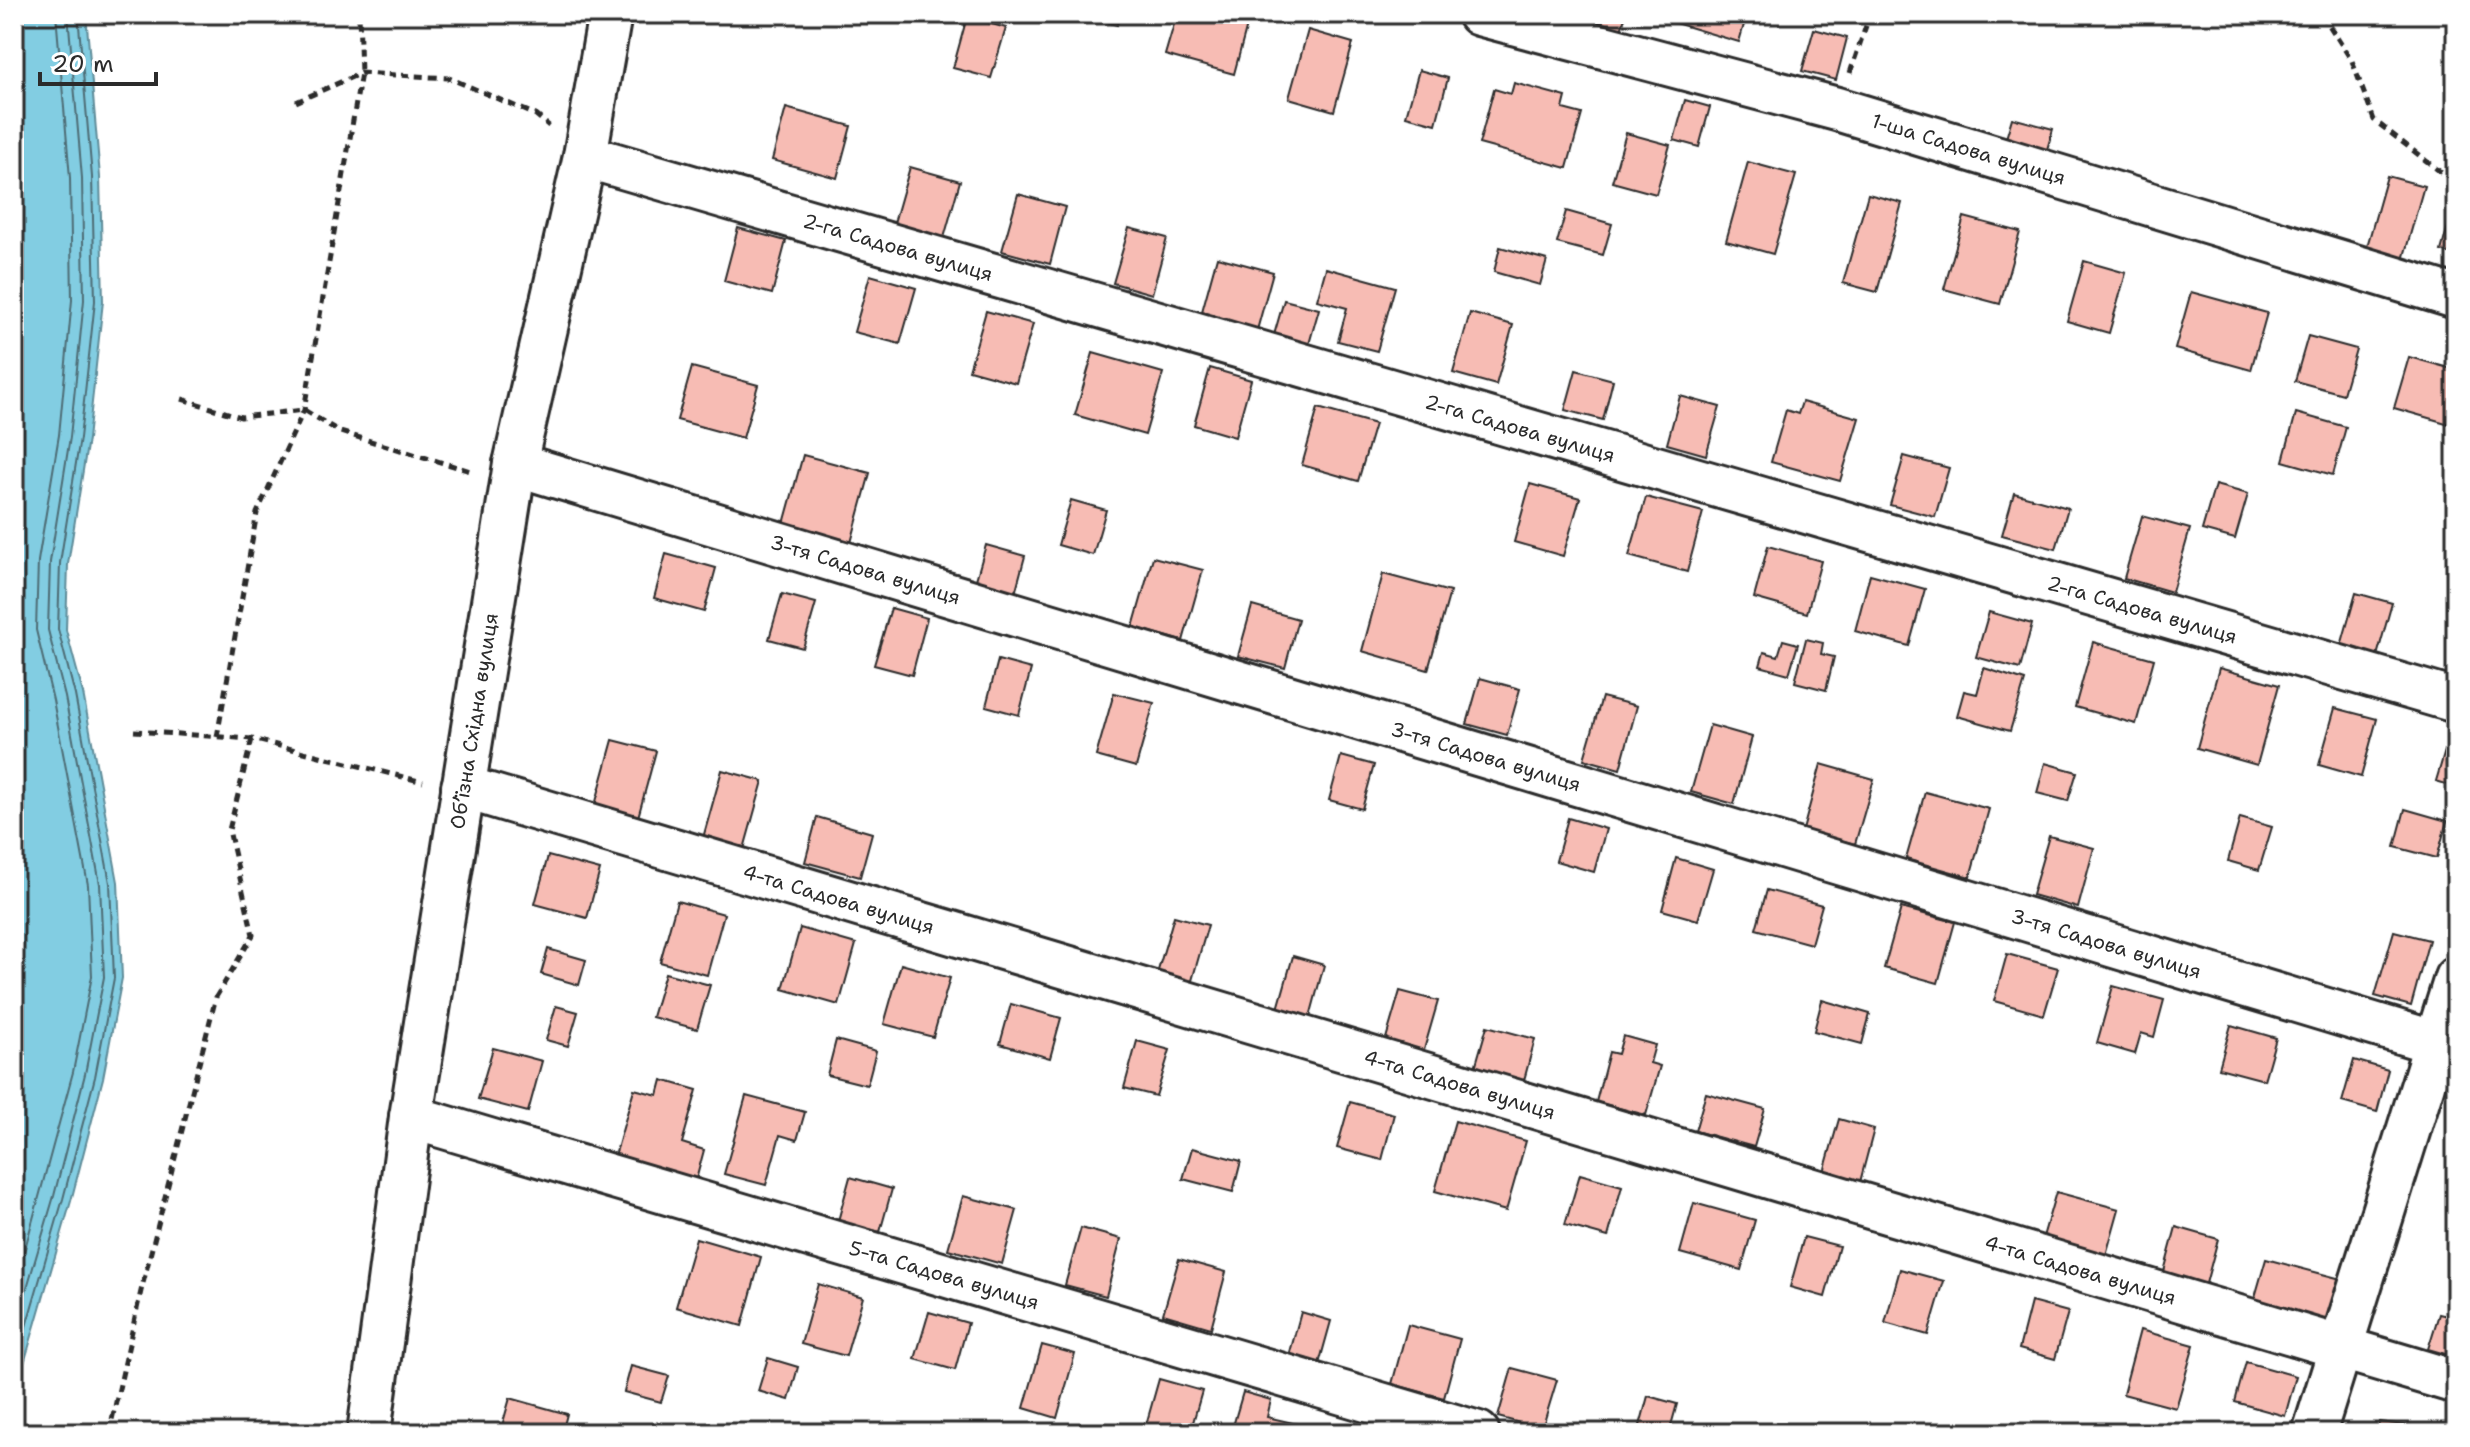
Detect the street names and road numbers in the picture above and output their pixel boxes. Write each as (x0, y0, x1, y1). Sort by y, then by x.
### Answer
street label: 1-ша Садова вулиця (1868, 107, 2069, 191)
street label: 2-га Садова вулиця (800, 207, 996, 287)
street label: 2-га Садова вулиця (1422, 388, 1618, 468)
street label: 3-тя Садова вулиця (767, 529, 964, 611)
street label: 2-га Садова вулиця (2044, 570, 2240, 650)
street label: Обʼїзна Східна вулиця (444, 611, 504, 831)
street label: 3-тя Садова вулиця (1388, 716, 1584, 798)
street label: 4-та Садова вулиця (740, 858, 937, 940)
street label: 3-тя Садова вулиця (2008, 903, 2204, 985)
street label: 4-та Садова вулиця (1361, 1044, 1558, 1125)
street label: 4-та Садова вулиця (1982, 1229, 2179, 1311)
street label: 5-та Садова вулиця (846, 1234, 1042, 1315)

